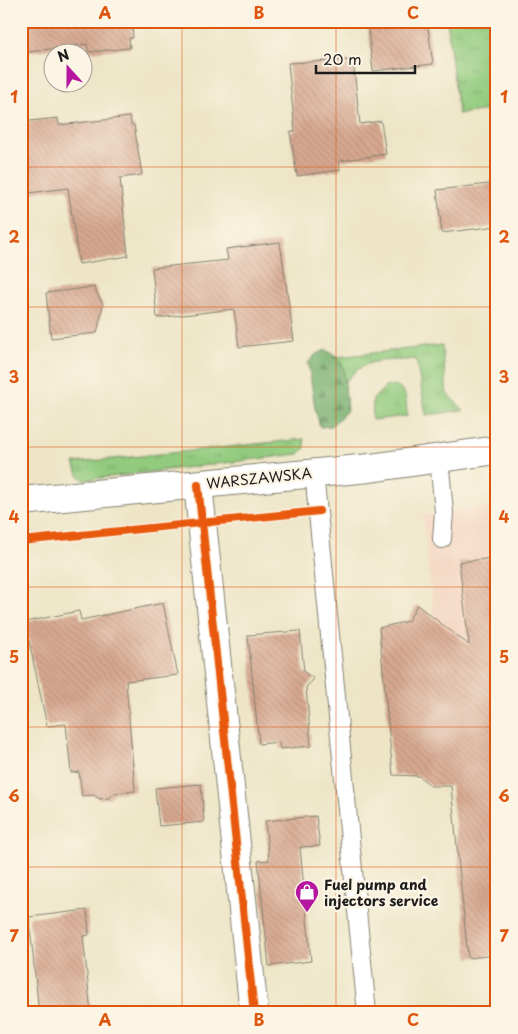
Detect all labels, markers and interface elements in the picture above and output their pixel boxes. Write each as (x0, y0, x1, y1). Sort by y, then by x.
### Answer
text: A (99, 0, 112, 24)
text: B (254, 0, 265, 24)
text: C (407, 0, 419, 24)
north arrow (42, 42, 92, 92)
scale bar (316, 42, 414, 74)
text: N (54, 44, 72, 67)
text: 20 m (323, 47, 362, 70)
text: 1 (10, 84, 18, 108)
text: 1 (500, 84, 508, 108)
text: 2 (8, 224, 20, 248)
text: 2 (498, 224, 510, 248)
text: 3 (9, 364, 19, 388)
text: 3 (499, 364, 509, 388)
street label: WARSZAWSKA (205, 462, 313, 494)
text: 4 (9, 504, 20, 528)
text: 4 (499, 504, 510, 528)
text: 5 (9, 644, 19, 668)
text: 5 (499, 644, 509, 668)
text: 6 (8, 783, 20, 807)
text: 6 (498, 783, 510, 807)
place label: Fuel pump and injectors service (324, 874, 439, 911)
shop icon: Fuel pump and injectors service (294, 879, 320, 913)
text: 7 (9, 923, 19, 947)
text: 7 (499, 923, 509, 947)
text: A (99, 1007, 112, 1031)
text: B (254, 1007, 265, 1031)
text: C (407, 1007, 419, 1031)

